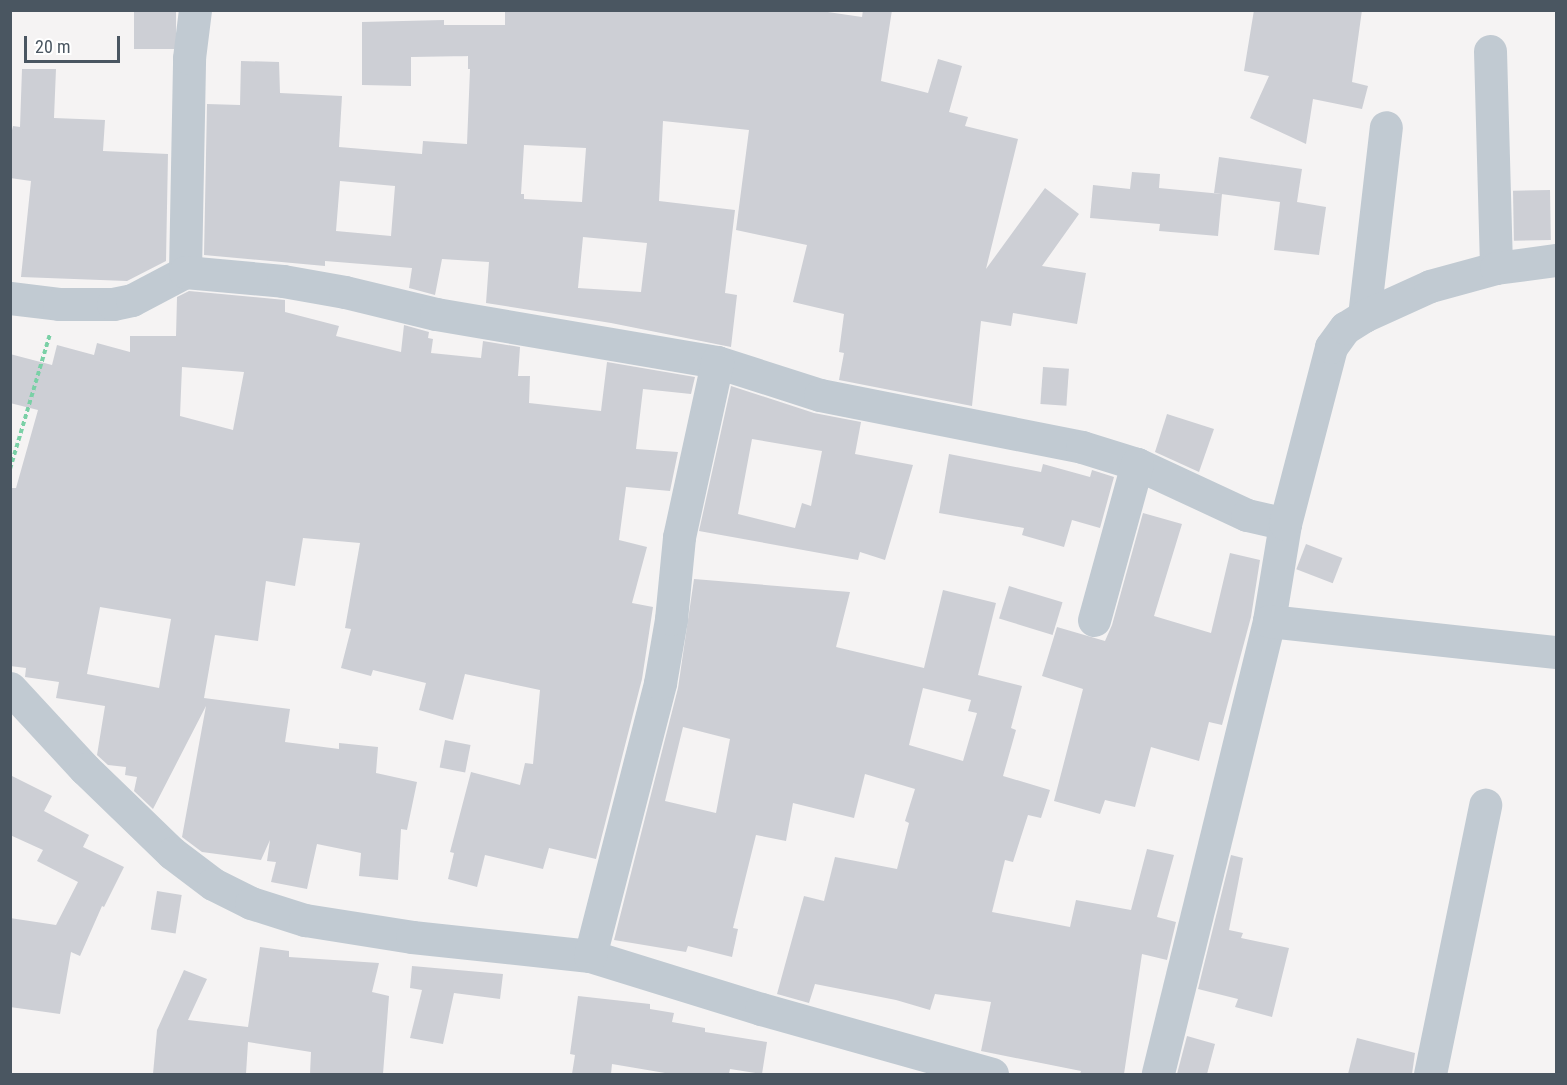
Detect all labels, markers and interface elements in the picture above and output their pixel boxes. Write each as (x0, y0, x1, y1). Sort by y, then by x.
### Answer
scale bar (27, 24, 123, 62)
text: 20 m (35, 36, 70, 57)

